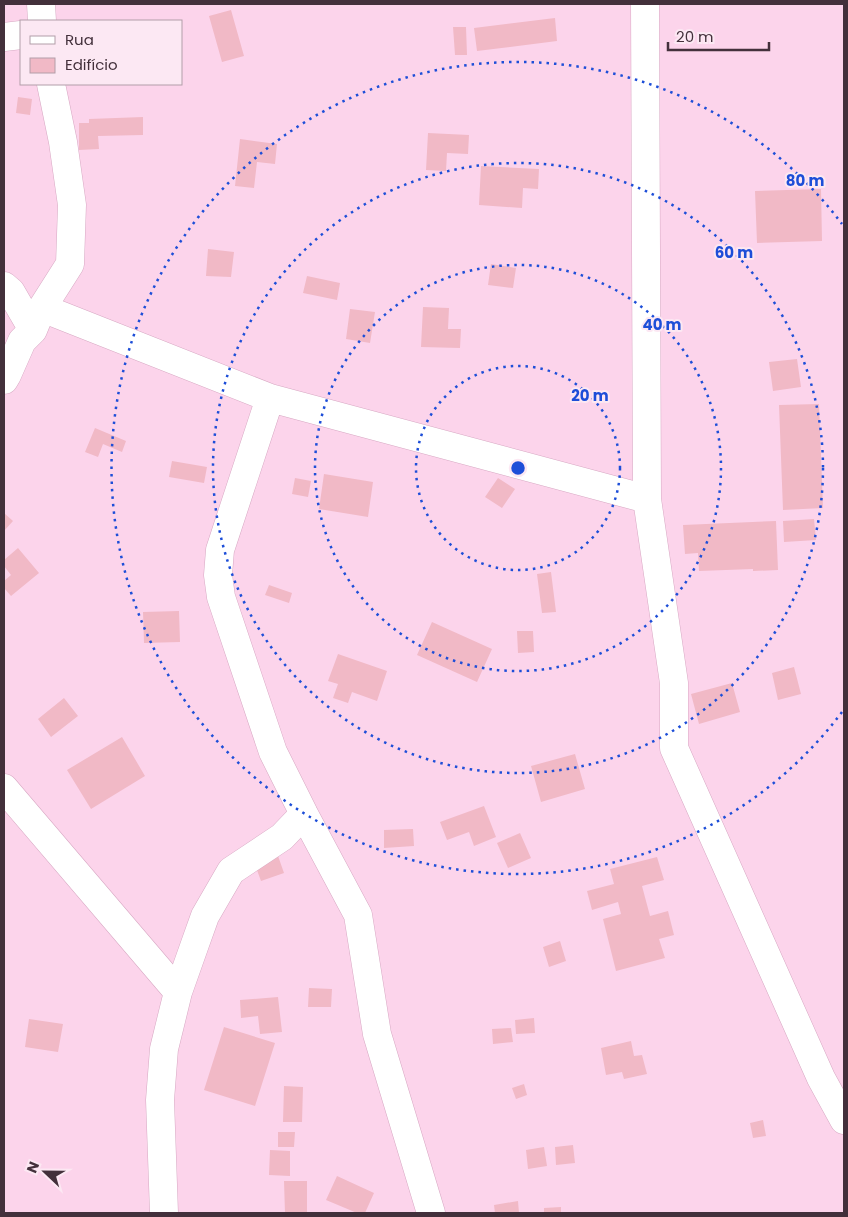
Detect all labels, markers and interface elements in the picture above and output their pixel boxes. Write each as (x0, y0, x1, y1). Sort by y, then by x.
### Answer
legend (20, 20, 182, 85)
scale bar (668, 20, 769, 52)
text: 20 m (676, 26, 714, 47)
text: Rua (65, 29, 94, 50)
text: Edifício (65, 54, 118, 75)
text: 80 m (786, 170, 824, 191)
text: 60 m (715, 242, 753, 263)
text: 40 m (642, 314, 682, 335)
text: 20 m (571, 385, 609, 406)
centre of rings (509, 459, 527, 477)
north arrow (20, 1147, 70, 1197)
text: N (22, 1159, 44, 1176)

